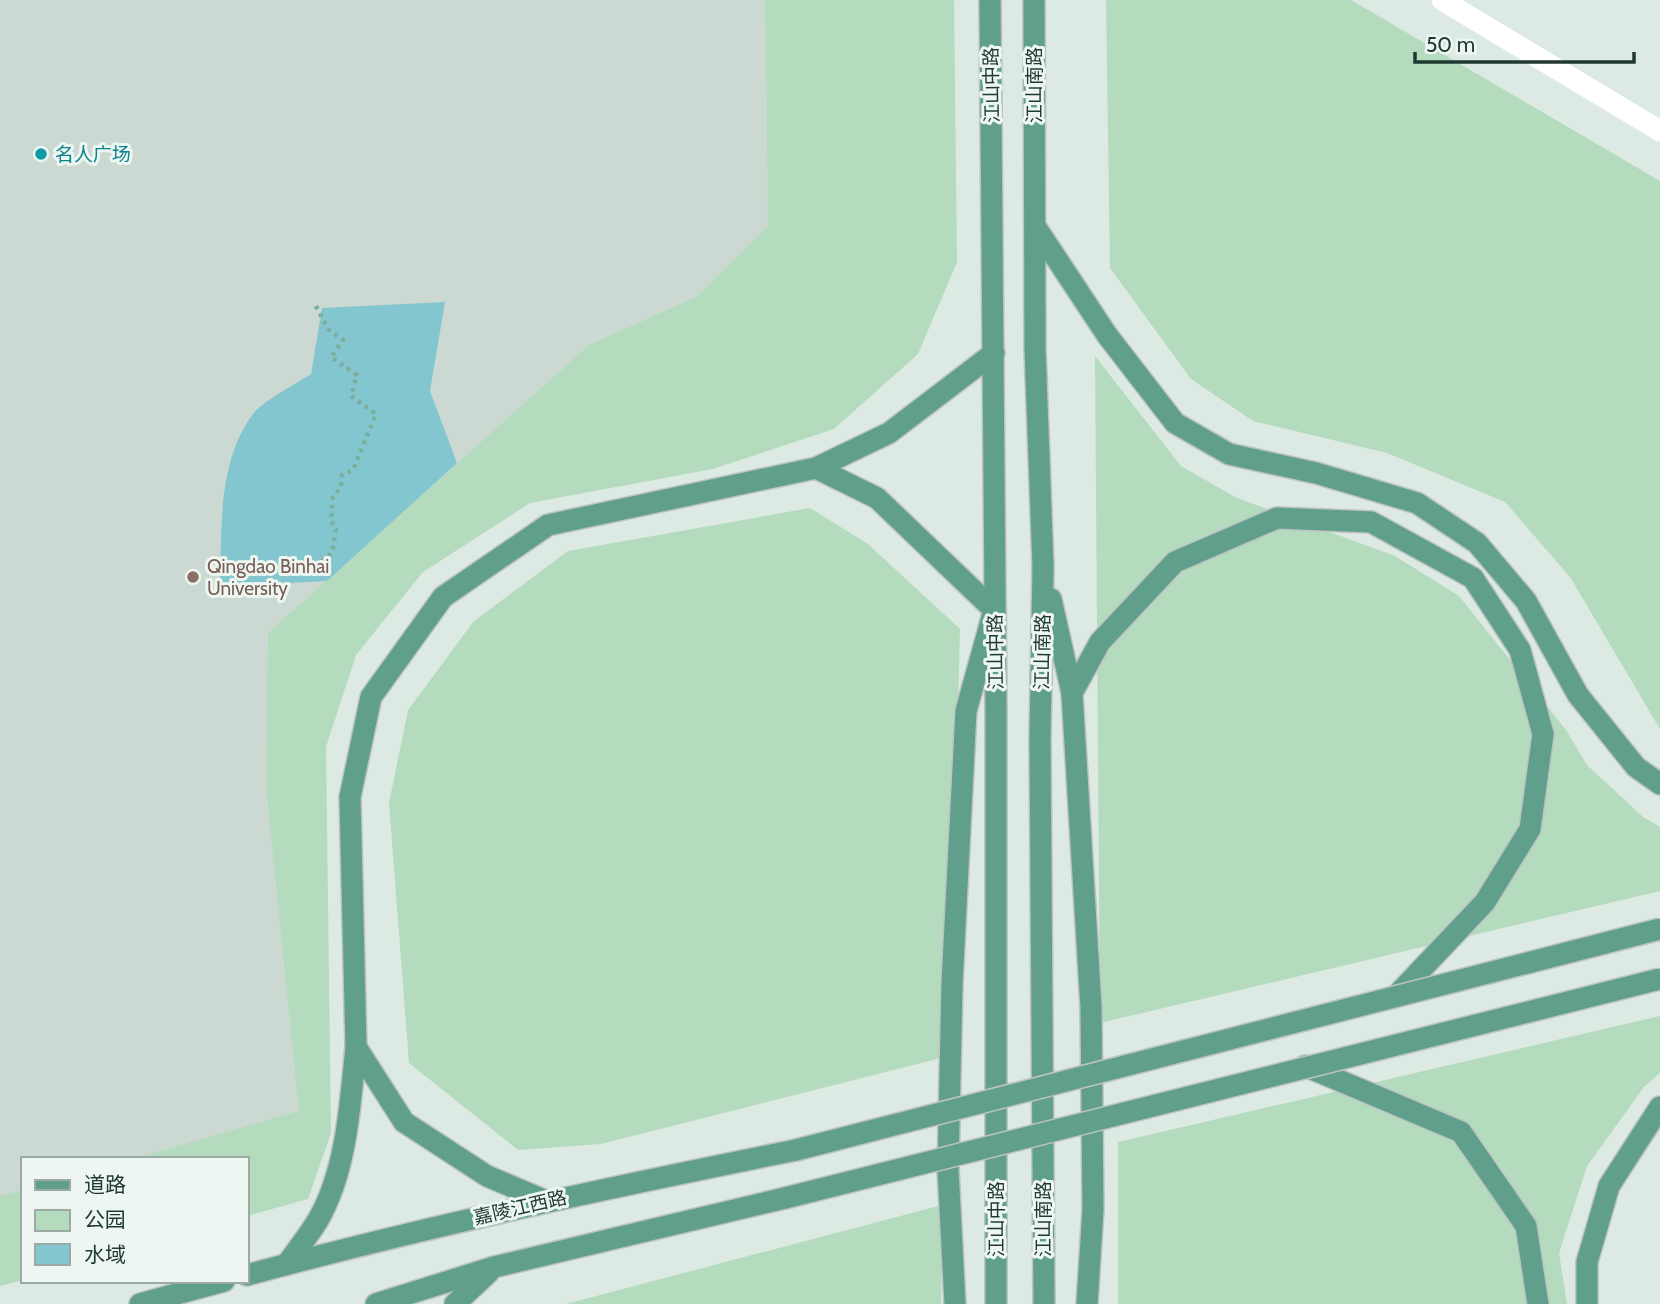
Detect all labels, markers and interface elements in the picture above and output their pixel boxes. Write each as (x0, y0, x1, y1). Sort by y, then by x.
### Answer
scale bar (1415, 21, 1634, 65)
text: 50 m (1426, 32, 1475, 57)
street label: 江山中路 (979, 47, 1004, 123)
street label: 江山南路 (1023, 47, 1046, 123)
place label: 名人广场 (55, 143, 131, 166)
marker: 名人广场 (33, 146, 49, 162)
place label: Qingdao Binhai University (207, 555, 329, 600)
marker: Qingdao Binhai University (185, 569, 201, 585)
street label: 江山中路 (983, 614, 1008, 690)
street label: 江山南路 (1030, 614, 1055, 690)
legend (21, 1157, 248, 1283)
text: 道路 (84, 1172, 126, 1197)
street label: 江山中路 (985, 1181, 1008, 1257)
street label: 江山南路 (1032, 1181, 1055, 1257)
street label: 嘉陵江西路 (471, 1186, 569, 1229)
text: 公园 (84, 1207, 126, 1232)
text: 水域 (84, 1242, 126, 1267)

